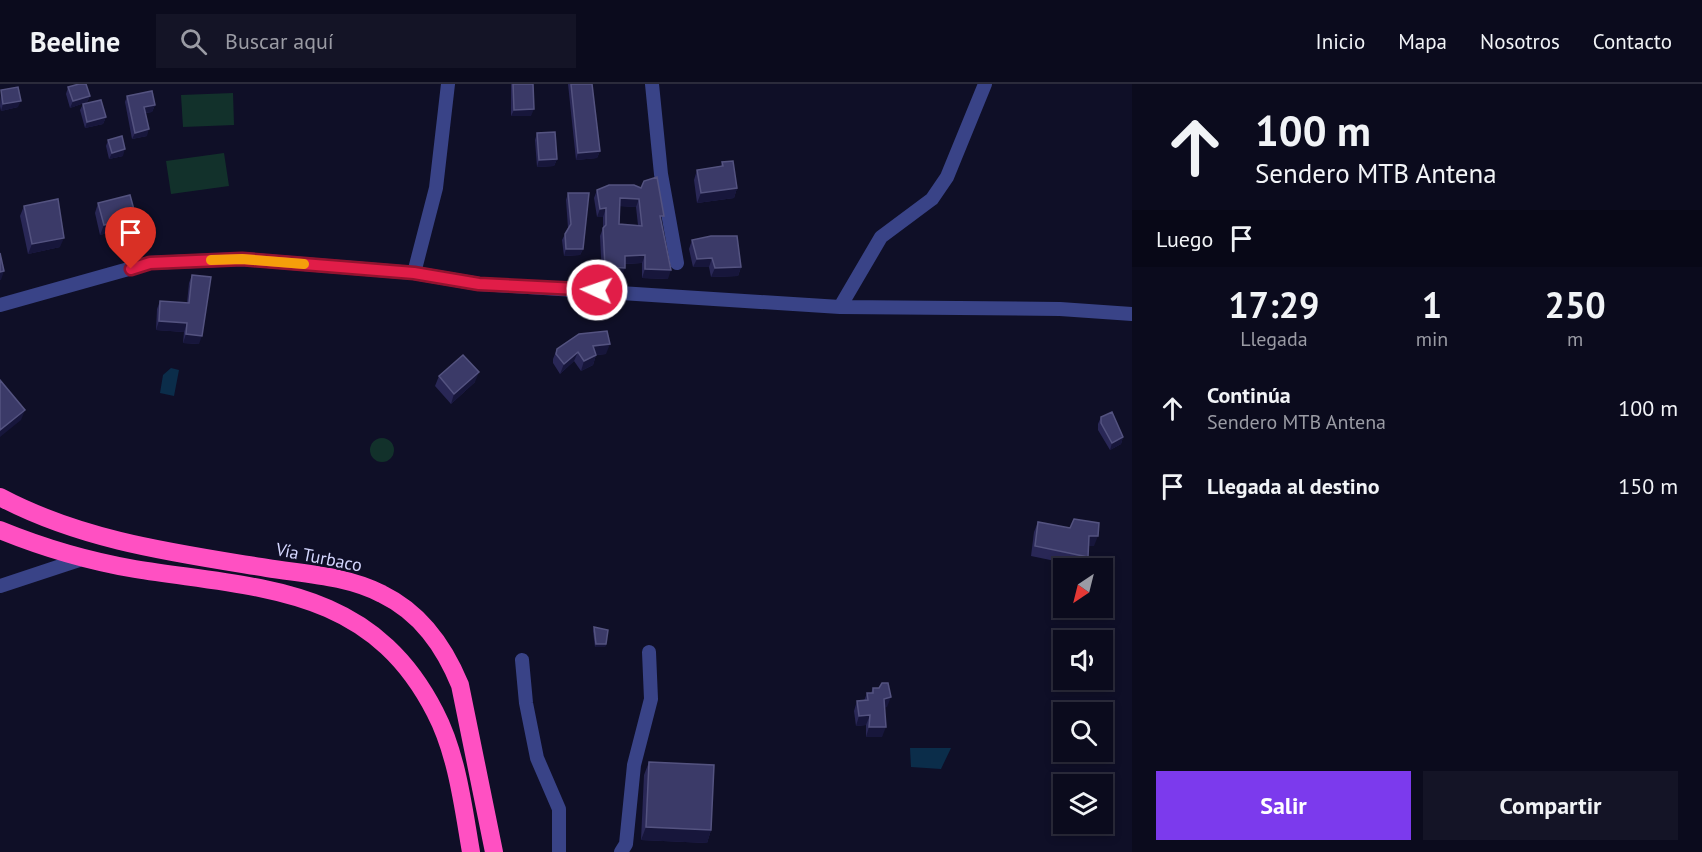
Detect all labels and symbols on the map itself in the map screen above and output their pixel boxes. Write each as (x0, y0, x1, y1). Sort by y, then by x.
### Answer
pin (105, 207, 156, 269)
position arrow (565, 258, 629, 322)
street label: Vía Turbaco (273, 537, 364, 577)
north arrow (1053, 558, 1113, 618)

